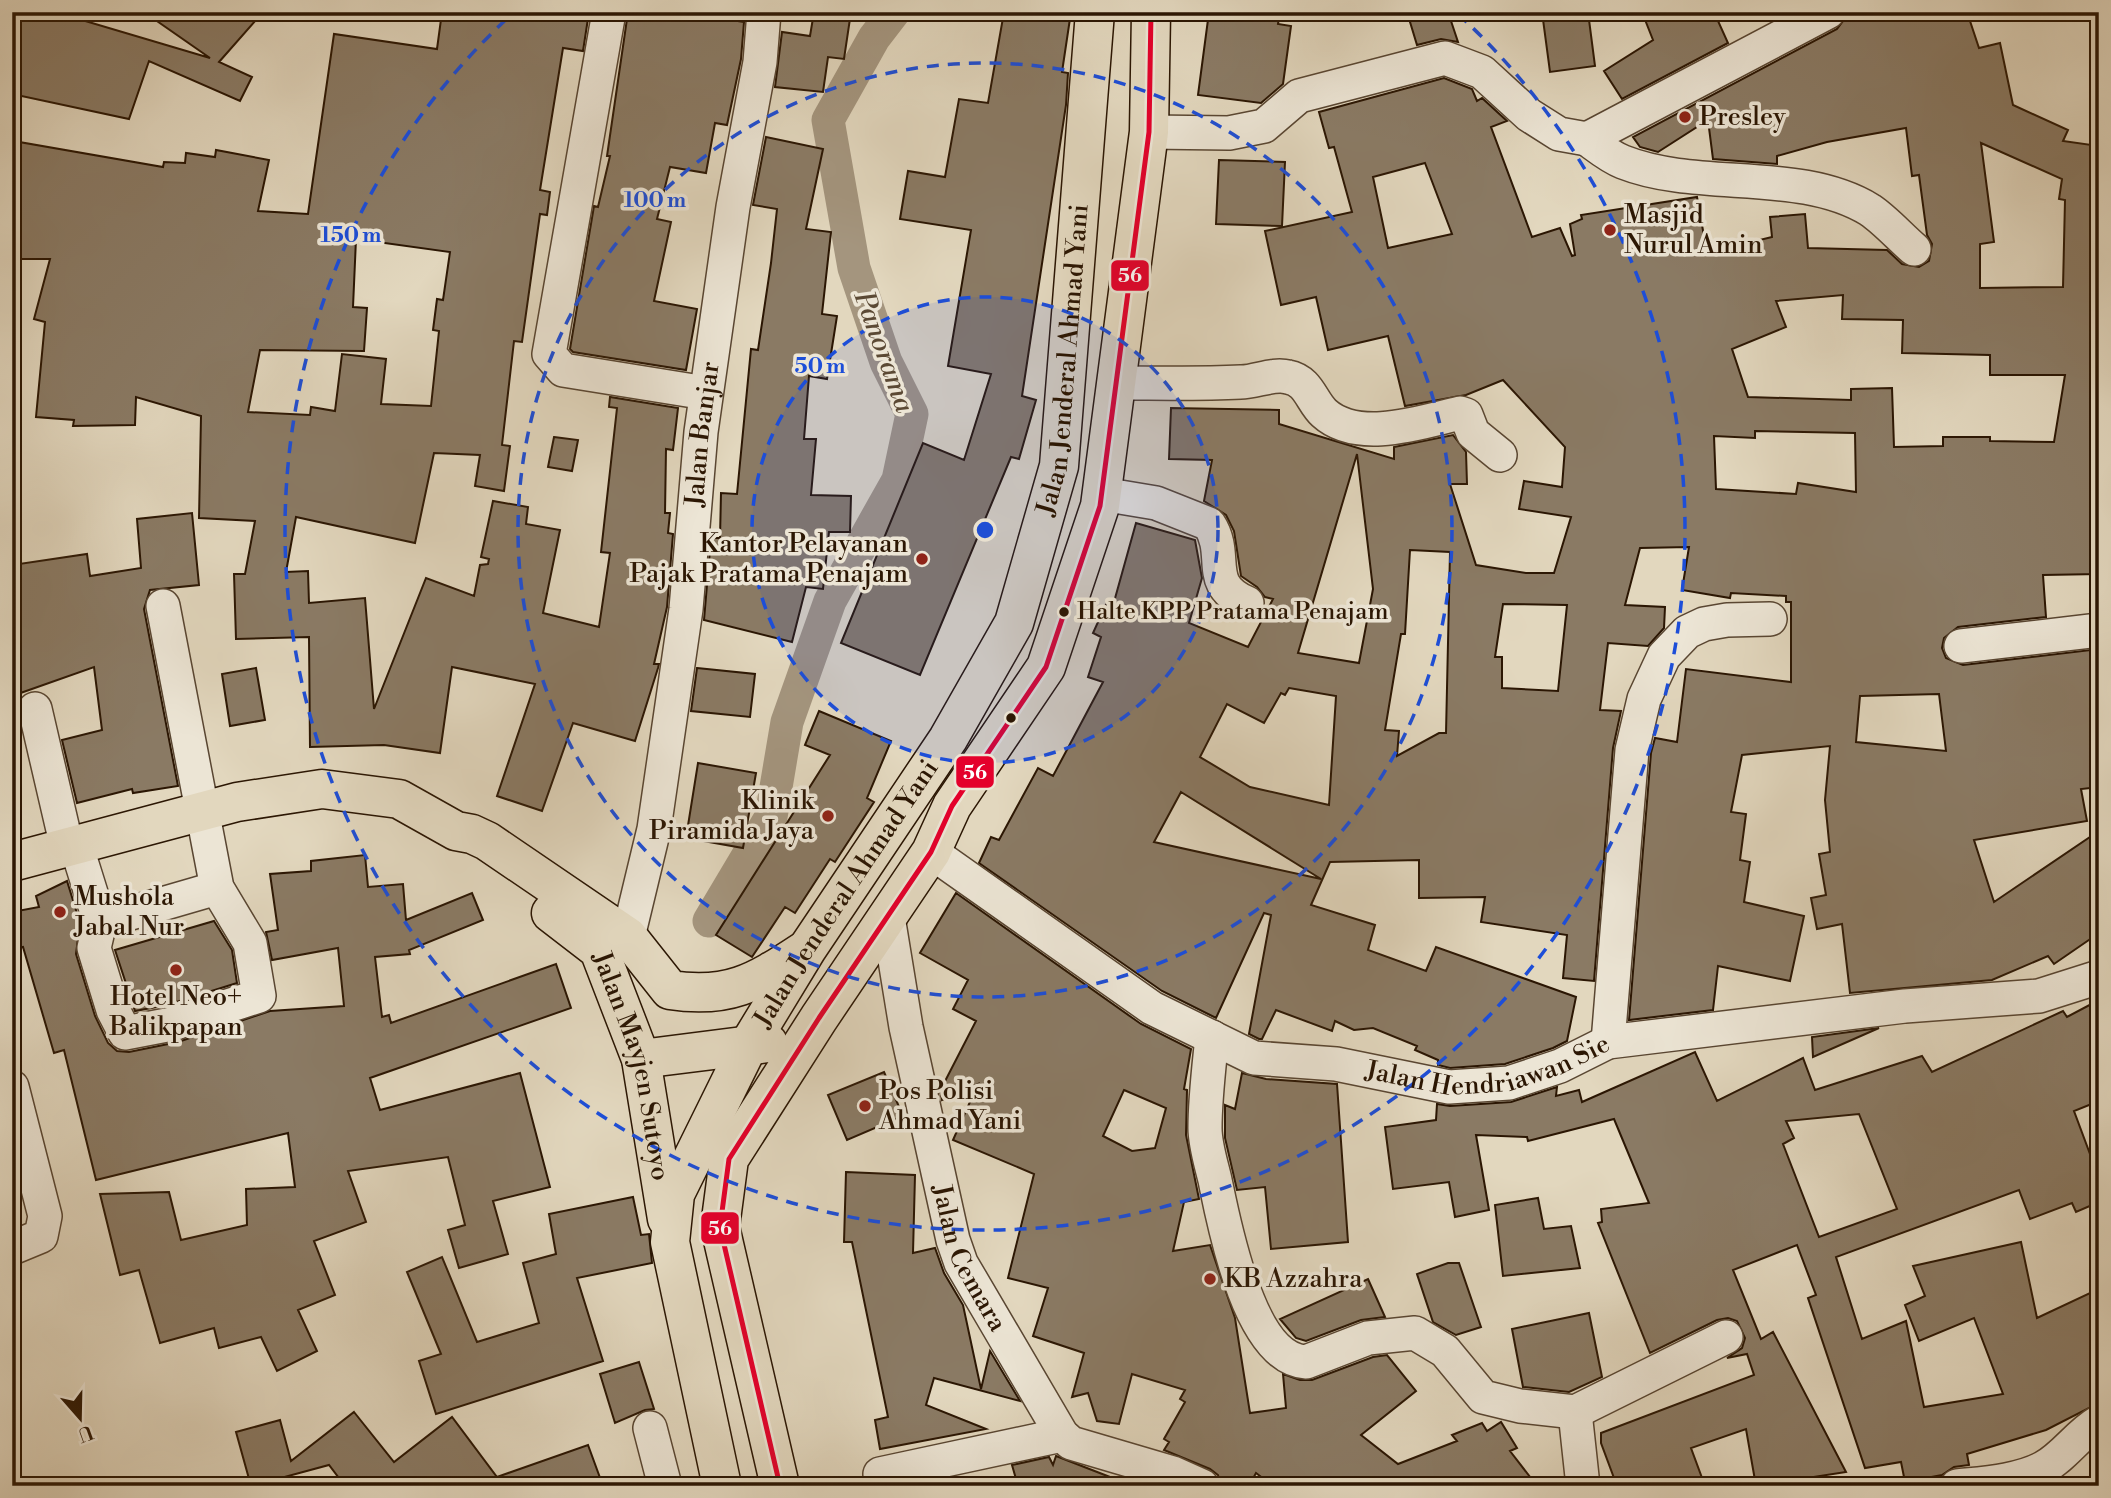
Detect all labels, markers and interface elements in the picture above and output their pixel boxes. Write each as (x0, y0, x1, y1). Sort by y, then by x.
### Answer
place label: Presley (1699, 101, 1786, 133)
marker: Presley (1677, 109, 1693, 125)
text: 100 m (624, 188, 686, 214)
place label: Masjid Nurul Amin (1624, 199, 1762, 261)
street label: Jalan Jenderal Ahmad Yani (1029, 203, 1096, 520)
marker: Masjid Nurul Amin (1602, 222, 1618, 238)
text: 150 m (321, 223, 381, 249)
line badge: 56 (1110, 259, 1150, 292)
text: 56 (1118, 264, 1142, 288)
water label: Panorama (846, 286, 922, 418)
text: 50 m (795, 354, 845, 380)
street label: Jalan Banjar (679, 360, 727, 509)
centre of rings (973, 518, 997, 542)
place label: Kantor Pelayanan Pajak Pratama Penajam (630, 528, 908, 590)
marker: Kantor Pelayanan Pajak Pratama Penajam (914, 551, 930, 567)
place label: Halte KPP Pratama Penajam (1077, 597, 1388, 627)
marker: Halte KPP Pratama Penajam (1057, 605, 1071, 619)
unlabelled marker (1004, 711, 1018, 725)
street label: Jalan Jenderal Ahmad Yani (747, 754, 945, 1034)
line badge: 56 (955, 755, 995, 789)
text: 56 (963, 761, 987, 785)
place label: Klinik Piramida Jaya (649, 785, 815, 847)
marker: Klinik Piramida Jaya (820, 808, 836, 824)
place label: Mushola Jabal Nur (73, 881, 184, 943)
marker: Mushola Jabal Nur (52, 904, 68, 920)
street label: Jalan Mayjen Sutoyo (585, 946, 677, 1183)
marker: Hotel Neo+ Balikpapan (168, 962, 184, 978)
place label: Hotel Neo+ Balikpapan (108, 981, 243, 1043)
street label: Jalan Hendriawan Sie (1362, 1028, 1615, 1103)
place label: Pos Polisi Ahmad Yani (878, 1075, 1021, 1137)
marker: Pos Polisi Ahmad Yani (857, 1098, 873, 1114)
street label: Jalan Cemara (925, 1181, 1014, 1338)
line badge: 56 (700, 1211, 740, 1245)
text: 56 (708, 1217, 732, 1241)
place label: KB Azzahra (1224, 1263, 1363, 1295)
marker: KB Azzahra (1202, 1271, 1218, 1287)
north arrow (46, 1382, 116, 1452)
text: U (74, 1419, 96, 1447)

